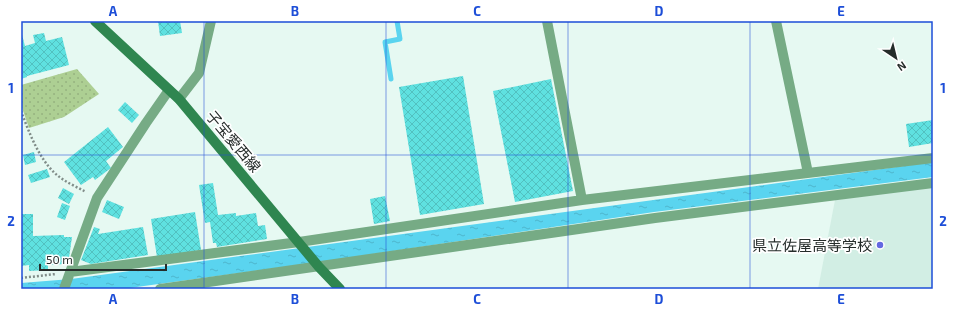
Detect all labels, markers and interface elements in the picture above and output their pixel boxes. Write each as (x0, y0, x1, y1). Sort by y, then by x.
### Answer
text: A (109, 3, 118, 19)
text: B (291, 3, 299, 19)
text: C (473, 3, 481, 19)
text: D (655, 3, 664, 19)
text: E (837, 3, 845, 19)
north arrow (876, 38, 916, 78)
text: N (895, 59, 909, 74)
text: 1 (8, 80, 14, 96)
text: 1 (940, 80, 946, 96)
street label: 子宝愛西線 (203, 106, 265, 176)
text: 2 (7, 213, 15, 229)
text: 2 (939, 213, 947, 229)
place label: 県立佐屋高等学校 (752, 236, 872, 254)
marker: 県立佐屋高等学校 (875, 240, 885, 250)
scale bar (40, 246, 166, 272)
text: 50 m (46, 252, 73, 266)
text: A (109, 291, 118, 307)
text: B (291, 291, 299, 307)
text: C (473, 291, 481, 307)
text: D (655, 291, 664, 307)
text: E (837, 291, 845, 307)

